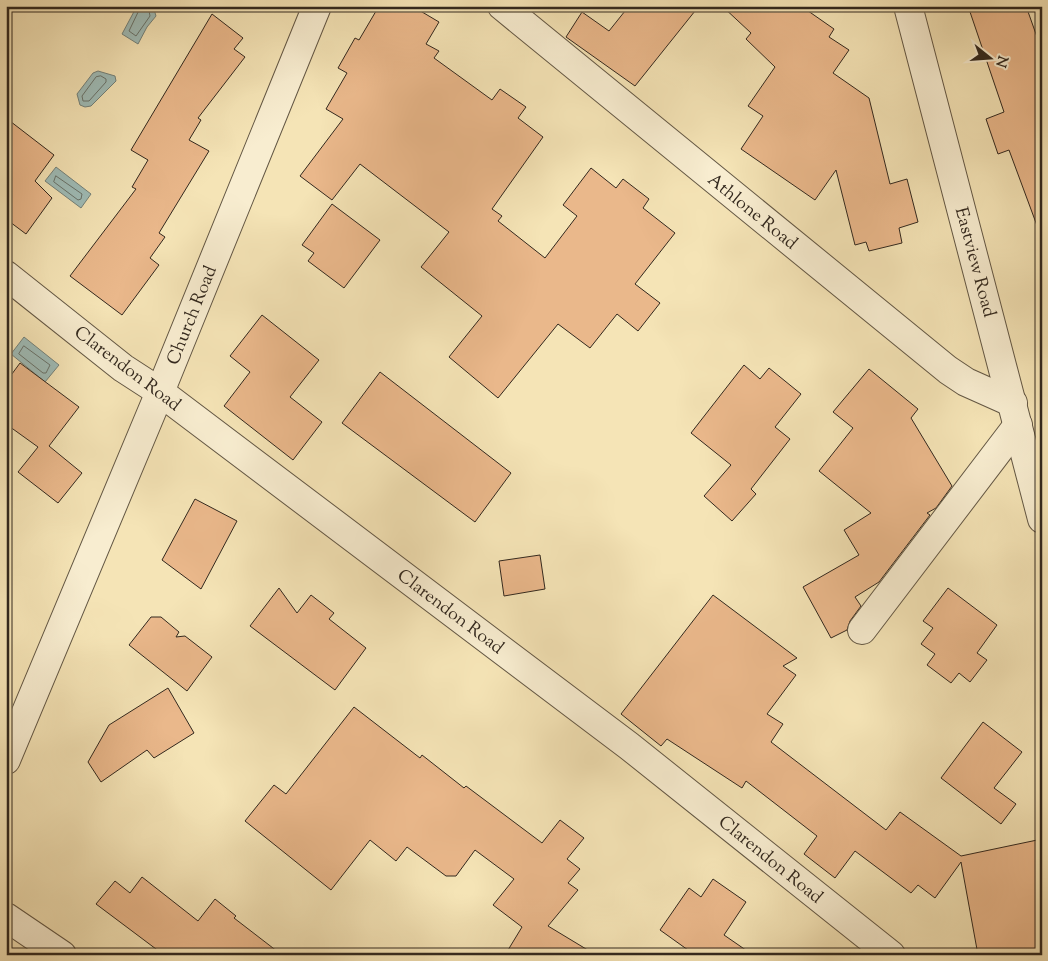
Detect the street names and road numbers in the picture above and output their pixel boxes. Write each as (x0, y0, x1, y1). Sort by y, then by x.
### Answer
street label: Athlone Road (701, 168, 802, 257)
street label: Eastview Road (947, 205, 1001, 320)
street label: Church Road (161, 262, 225, 369)
street label: Clarendon Road (68, 321, 186, 418)
street label: Clarendon Road (391, 564, 509, 661)
street label: Clarendon Road (712, 810, 828, 911)

